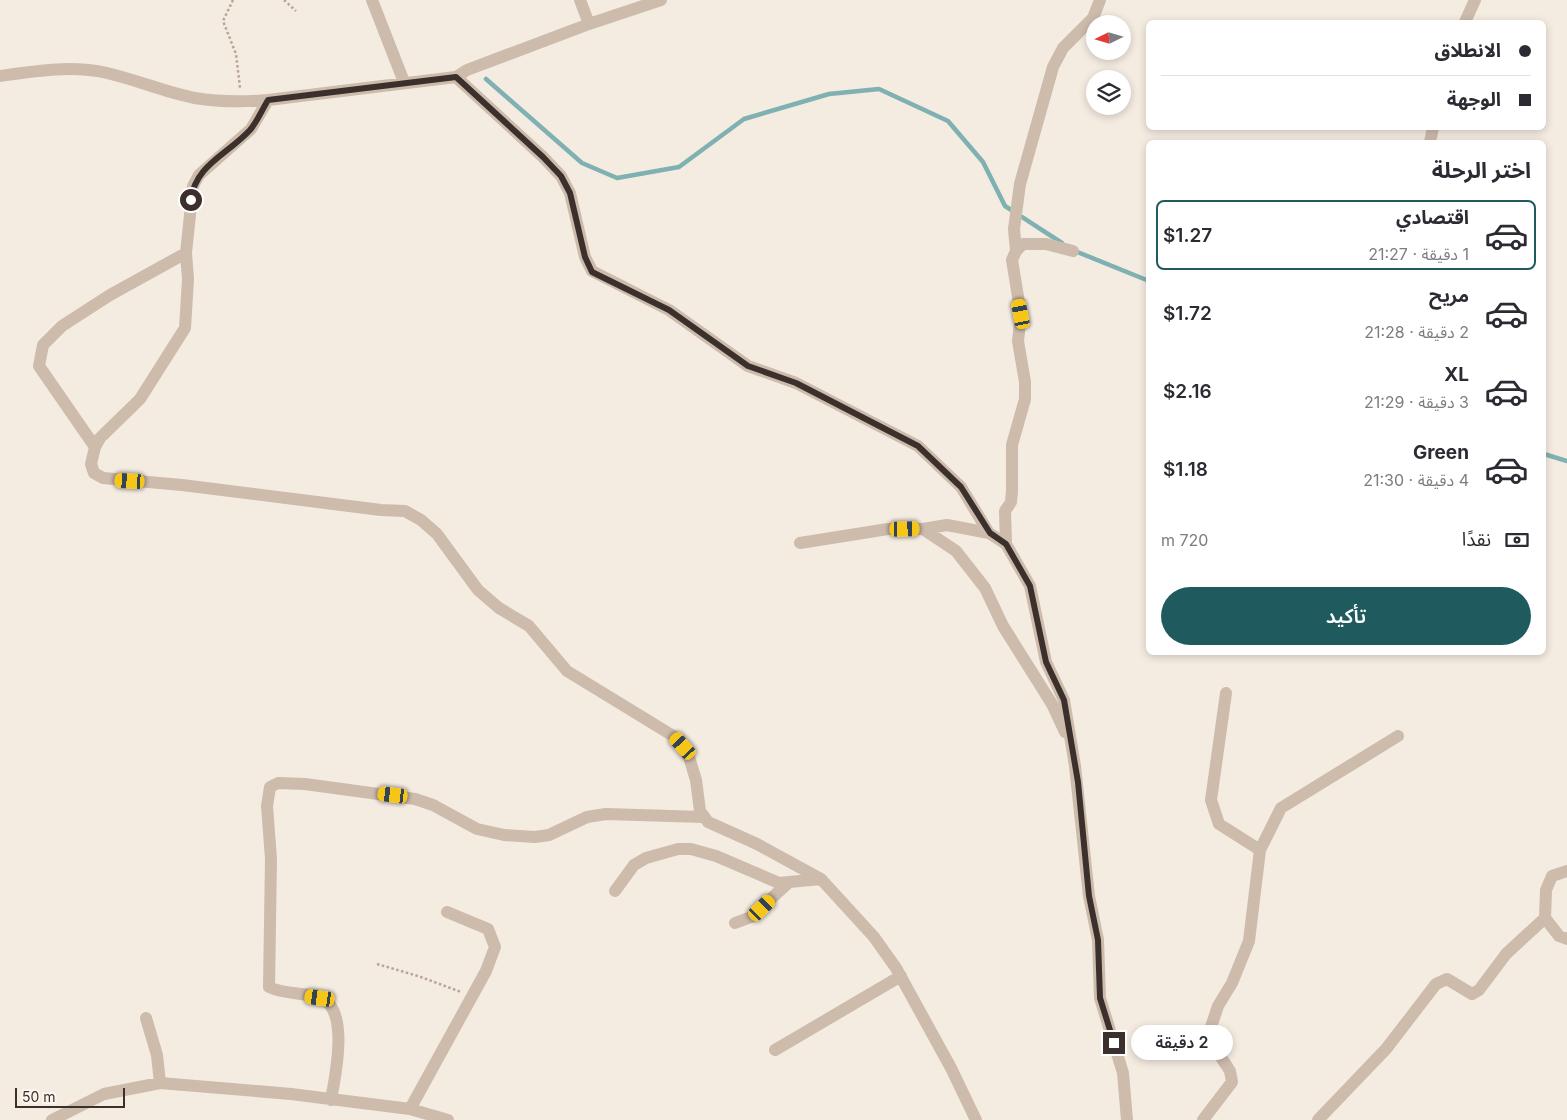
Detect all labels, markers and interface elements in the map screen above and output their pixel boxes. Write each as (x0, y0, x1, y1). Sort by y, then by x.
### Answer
north arrow (1086, 15, 1131, 60)
map controls (1086, 15, 1131, 115)
text: الانطلاق (1435, 39, 1501, 62)
button: layers (1086, 70, 1131, 115)
text: الوجهة (1447, 88, 1501, 111)
text: اختر الرحلة (1432, 157, 1531, 183)
route start (180, 189, 202, 211)
text: اقتصادي (1396, 206, 1469, 229)
icon: car (1484, 213, 1529, 258)
text: $1.27 (1163, 224, 1212, 247)
text: 1 دقيقة · 21:27 (1368, 244, 1469, 264)
text: مريح (1429, 284, 1469, 307)
icon: car (1484, 291, 1529, 336)
car (1010, 298, 1031, 330)
text: $1.72 (1163, 302, 1212, 325)
text: 2 دقيقة · 21:28 (1364, 322, 1469, 342)
text: XL (1444, 363, 1469, 386)
icon: car (1484, 369, 1529, 414)
text: $2.16 (1163, 380, 1212, 403)
text: 3 دقيقة · 21:29 (1364, 392, 1469, 412)
text: Green (1413, 441, 1469, 464)
icon: car (1484, 447, 1529, 492)
text: $1.18 (1163, 458, 1208, 481)
text: 4 دقيقة · 21:30 (1363, 470, 1469, 490)
car (114, 473, 145, 489)
car (889, 521, 920, 537)
icon: cash (1503, 526, 1531, 554)
text: نقدًا (1462, 528, 1491, 551)
text: 720 m (1161, 530, 1208, 550)
button: تأكيد (1161, 587, 1531, 645)
car (667, 730, 698, 762)
car (377, 786, 408, 804)
car (745, 892, 778, 924)
car (304, 988, 335, 1008)
callout: 2 دقيقة (1132, 1026, 1234, 1060)
route end (1103, 1032, 1125, 1054)
text: 2 دقيقة (1156, 1032, 1208, 1052)
scale bar (15, 1085, 125, 1108)
text: 50 m (22, 1088, 56, 1105)

